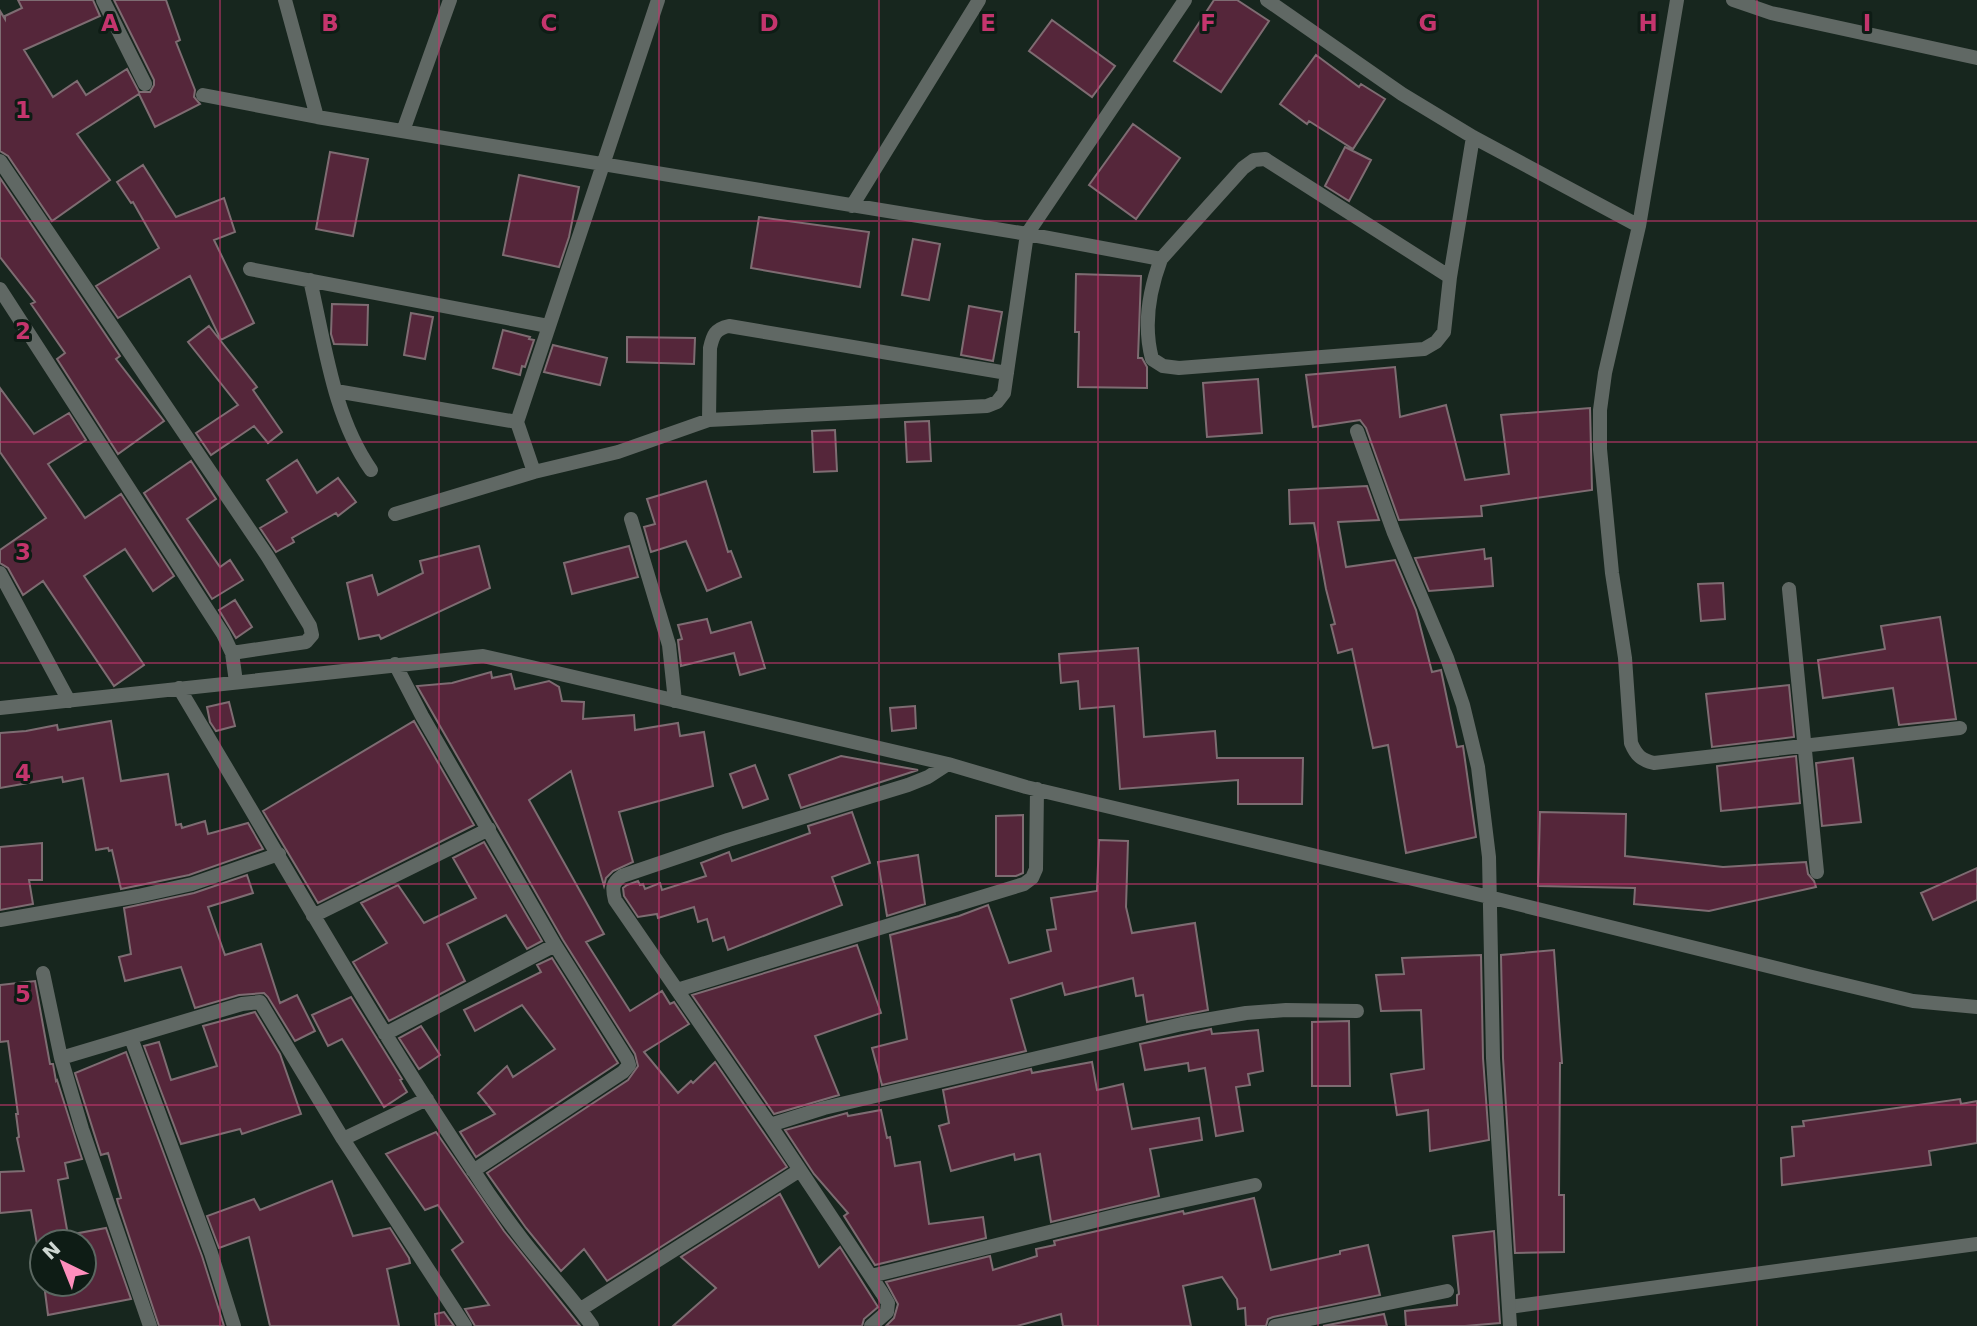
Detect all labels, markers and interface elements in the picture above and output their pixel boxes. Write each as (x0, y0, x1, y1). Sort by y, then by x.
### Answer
text: A (101, 10, 119, 36)
text: B (321, 10, 339, 36)
text: C (541, 10, 557, 36)
text: D (759, 10, 779, 36)
text: E (980, 10, 996, 36)
text: F (1200, 10, 1216, 36)
text: G (1419, 10, 1437, 36)
text: H (1638, 10, 1658, 36)
text: I (1863, 10, 1871, 36)
text: 1 (15, 97, 31, 123)
text: 2 (15, 318, 31, 344)
text: 3 (15, 539, 31, 565)
text: 4 (15, 760, 31, 786)
text: 5 (15, 981, 31, 1007)
north arrow (28, 1228, 98, 1298)
text: N (38, 1237, 65, 1264)

